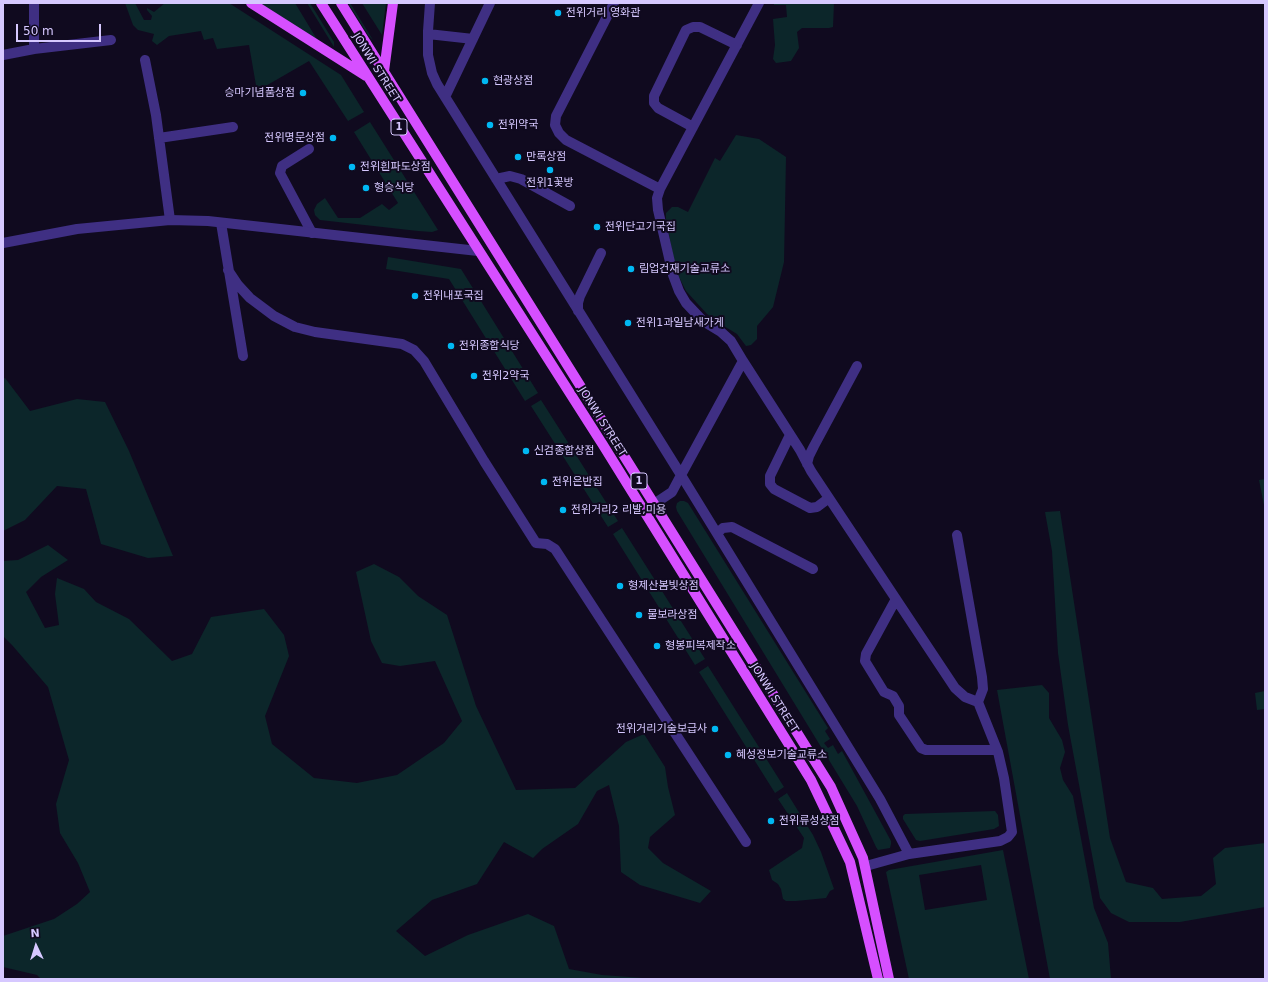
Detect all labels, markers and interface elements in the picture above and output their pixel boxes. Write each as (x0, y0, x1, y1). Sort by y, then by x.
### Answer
place label: 전위거리 영화관 (566, 6, 640, 20)
marker: 전위거리 영화관 (553, 8, 563, 18)
scale bar (18, 16, 103, 42)
text: 50 m (23, 24, 54, 38)
street label: JONWI STREET (349, 31, 403, 105)
place label: 현광상점 (493, 74, 533, 88)
marker: 현광상점 (480, 76, 490, 86)
place label: 승마기념품상점 (224, 86, 295, 100)
marker: 승마기념품상점 (298, 88, 308, 98)
place label: 전위약국 (498, 118, 538, 132)
road number: 1 (391, 119, 407, 135)
marker: 전위약국 (485, 120, 495, 130)
place label: 전위명문상점 (264, 131, 325, 145)
marker: 전위명문상점 (328, 133, 338, 143)
place label: 만록상점 (526, 150, 566, 164)
marker: 만록상점 (513, 152, 523, 162)
place label: 전위흰파도상점 (360, 160, 431, 174)
marker: 전위흰파도상점 (347, 162, 357, 172)
marker: 전위1꽃방 (545, 165, 555, 175)
place label: 전위1꽃방 (526, 176, 574, 190)
place label: 형승식당 (374, 181, 414, 195)
marker: 형승식당 (361, 183, 371, 193)
place label: 전위단고기국집 (605, 220, 676, 234)
marker: 전위단고기국집 (592, 222, 602, 232)
place label: 림업건재기술교류소 (639, 262, 730, 276)
marker: 림업건재기술교류소 (626, 264, 636, 274)
place label: 전위내포국집 (423, 289, 484, 303)
marker: 전위내포국집 (410, 291, 420, 301)
place label: 전위1과일남새가게 (636, 316, 724, 330)
marker: 전위1과일남새가게 (623, 318, 633, 328)
place label: 전위종합식당 (459, 339, 520, 353)
marker: 전위종합식당 (446, 341, 456, 351)
place label: 전위2약국 (482, 369, 529, 383)
marker: 전위2약국 (469, 371, 479, 381)
street label: JONWI STREET (575, 385, 629, 459)
place label: 신검종합상점 (534, 444, 595, 458)
marker: 신검종합상점 (521, 446, 531, 456)
road number: 1 (631, 473, 647, 489)
place label: 전위은반집 (552, 475, 603, 489)
marker: 전위은반집 (539, 477, 549, 487)
place label: 전위거리2 리발,미용 (571, 503, 666, 517)
marker: 전위거리2 리발,미용 (558, 505, 568, 515)
place label: 형제산봄빛상점 (628, 579, 699, 593)
marker: 형제산봄빛상점 (615, 581, 625, 591)
place label: 물보라상점 (647, 608, 698, 622)
marker: 물보라상점 (634, 610, 644, 620)
place label: 형봉피복제작소 (665, 639, 736, 653)
marker: 형봉피복제작소 (652, 641, 662, 651)
street label: JONWI STREET (747, 661, 801, 735)
place label: 전위거리기술보급사 (616, 722, 707, 736)
marker: 전위거리기술보급사 (710, 724, 720, 734)
place label: 혜성정보기술교류소 (736, 748, 827, 762)
marker: 혜성정보기술교류소 (723, 750, 733, 760)
place label: 전위류성상점 (779, 814, 840, 828)
marker: 전위류성상점 (766, 816, 776, 826)
north arrow (16, 926, 56, 966)
text: N (30, 927, 40, 940)

